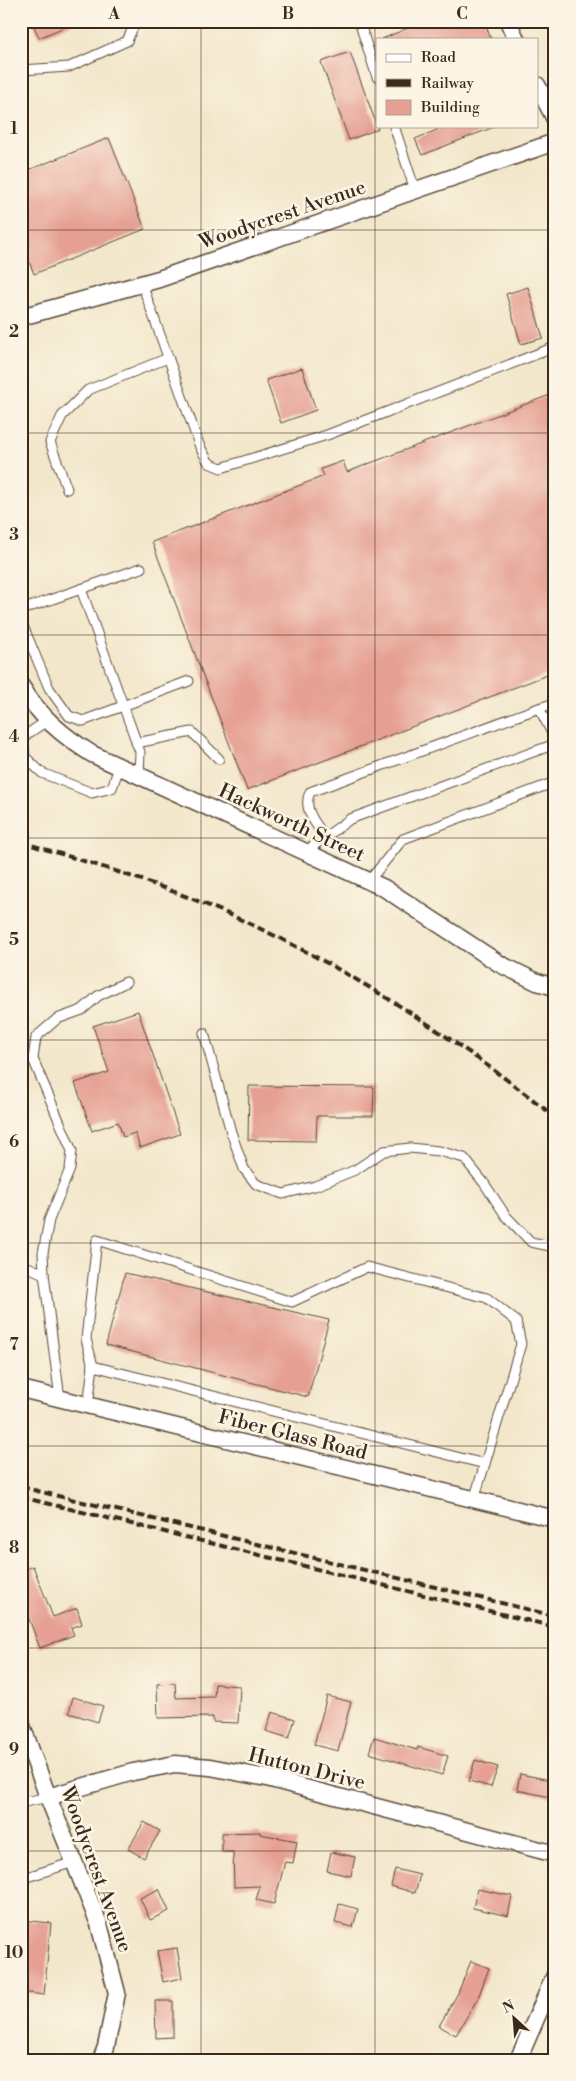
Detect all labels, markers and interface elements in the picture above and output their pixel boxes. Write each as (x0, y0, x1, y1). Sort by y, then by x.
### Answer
text: A (107, 4, 120, 24)
text: B (282, 4, 294, 24)
text: C (456, 4, 468, 24)
legend (376, 38, 538, 128)
text: Road (421, 48, 456, 67)
text: Railway (421, 74, 475, 93)
text: Building (420, 98, 480, 117)
text: 1 (10, 119, 18, 139)
street label: Woodycrest Avenue (195, 175, 369, 256)
text: 2 (9, 322, 19, 342)
text: 3 (9, 525, 19, 545)
text: 4 (9, 727, 20, 747)
street label: Hackworth Street (214, 779, 368, 868)
text: 5 (9, 930, 19, 950)
text: 6 (9, 1132, 19, 1152)
text: 7 (9, 1335, 19, 1355)
street label: Fiber Glass Road (216, 1405, 370, 1466)
text: 8 (9, 1538, 19, 1558)
text: 9 (9, 1740, 19, 1760)
street label: Hutton Drive (246, 1743, 368, 1796)
street label: Woodycrest Avenue (54, 1782, 137, 1956)
text: 10 (5, 1943, 23, 1963)
north arrow (488, 1994, 538, 2044)
text: N (500, 1997, 518, 2018)

